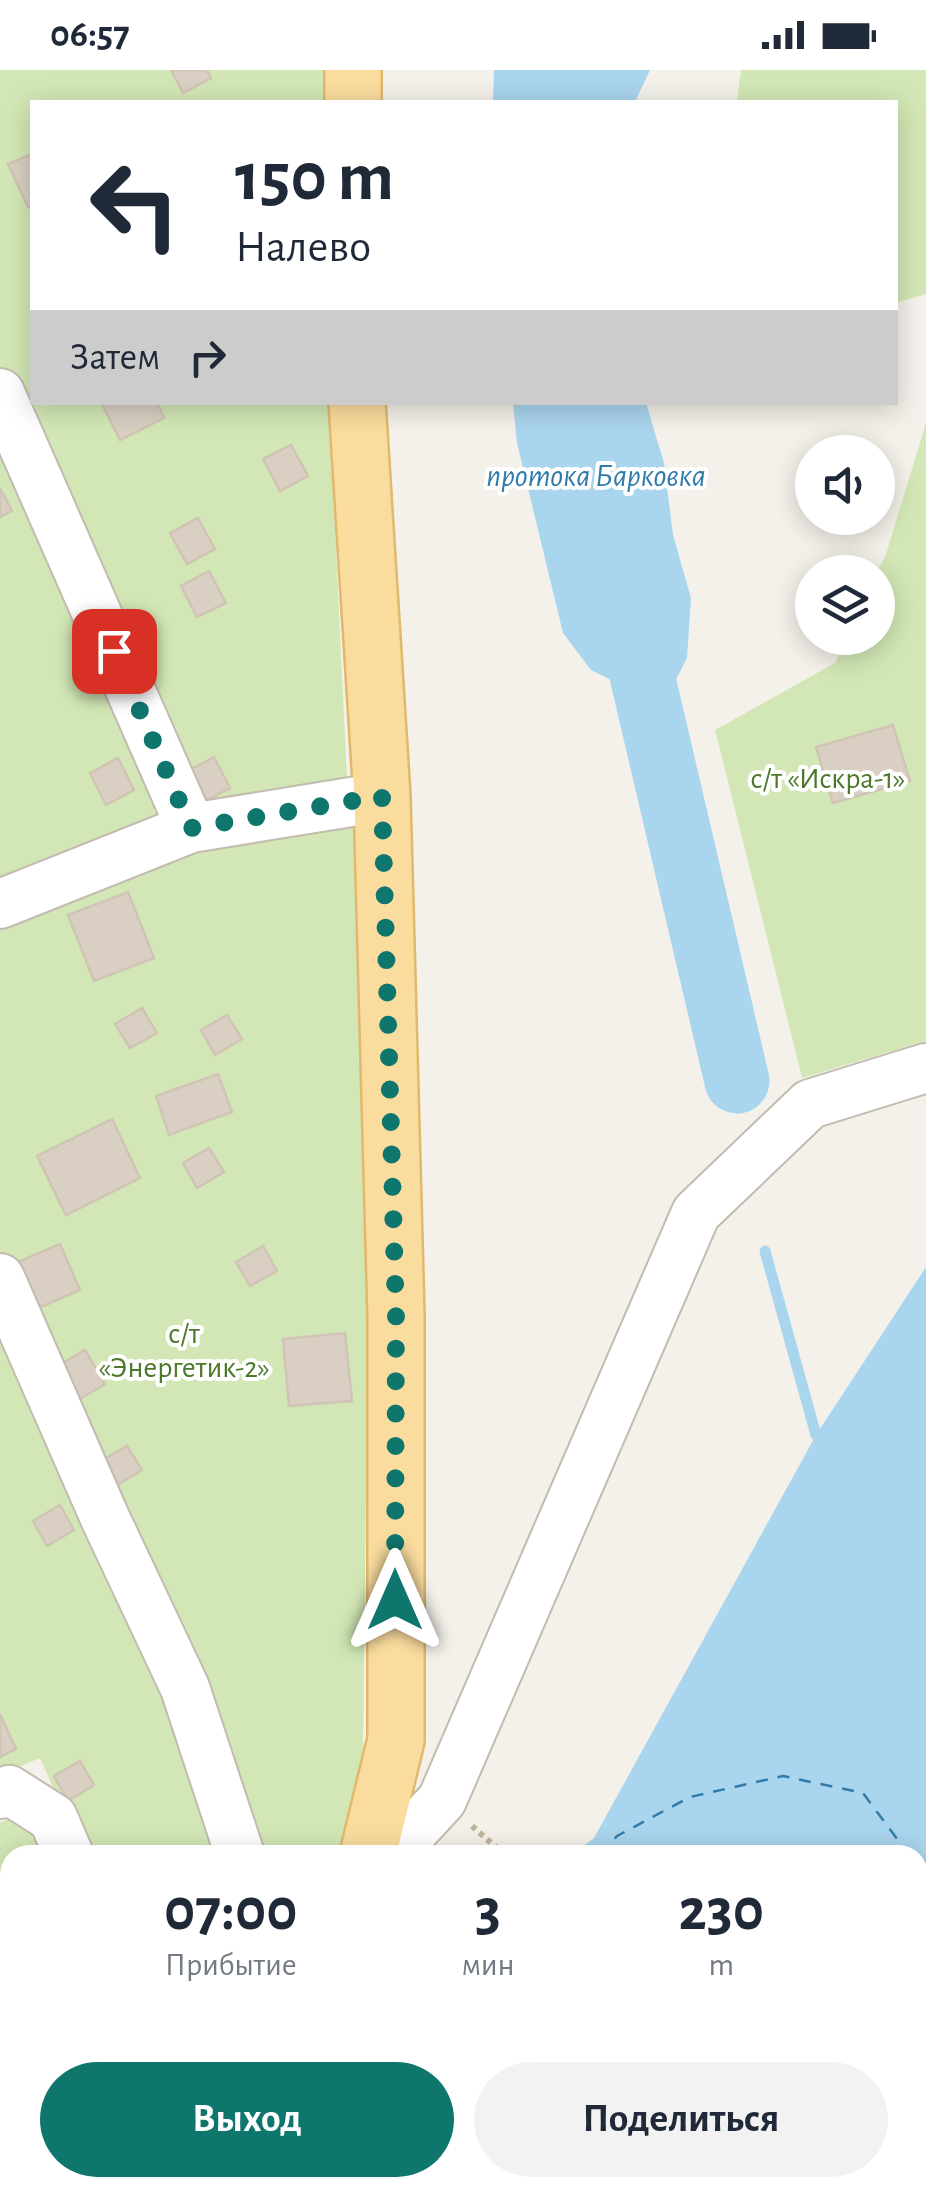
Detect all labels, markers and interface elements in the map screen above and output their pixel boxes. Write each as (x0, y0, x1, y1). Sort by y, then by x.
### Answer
text: 06:57 (50, 16, 130, 54)
icon: left (70, 140, 200, 270)
text: 150 m (235, 143, 394, 213)
text: Налево (235, 225, 371, 270)
icon: right (180, 330, 235, 385)
text: Затем (70, 339, 160, 377)
map controls (795, 435, 895, 655)
button: sound (795, 435, 895, 535)
water label: протока Барковка (486, 460, 706, 493)
button: layers (795, 555, 895, 655)
pin (72, 609, 157, 694)
icon: arrive (87, 624, 142, 679)
park label: с/т «Искра-1» (750, 764, 906, 794)
park label: с/т «Энергетик-2» (98, 1319, 270, 1383)
position arrow (343, 1548, 447, 1652)
text: 07:00 (164, 1881, 297, 1941)
text: 3 (475, 1881, 501, 1941)
text: 230 (679, 1881, 764, 1941)
text: Прибытие (165, 1949, 297, 1981)
text: мин (461, 1949, 515, 1981)
text: m (709, 1949, 734, 1981)
button: Выход (40, 2062, 454, 2177)
button: Поделиться (474, 2062, 888, 2177)

